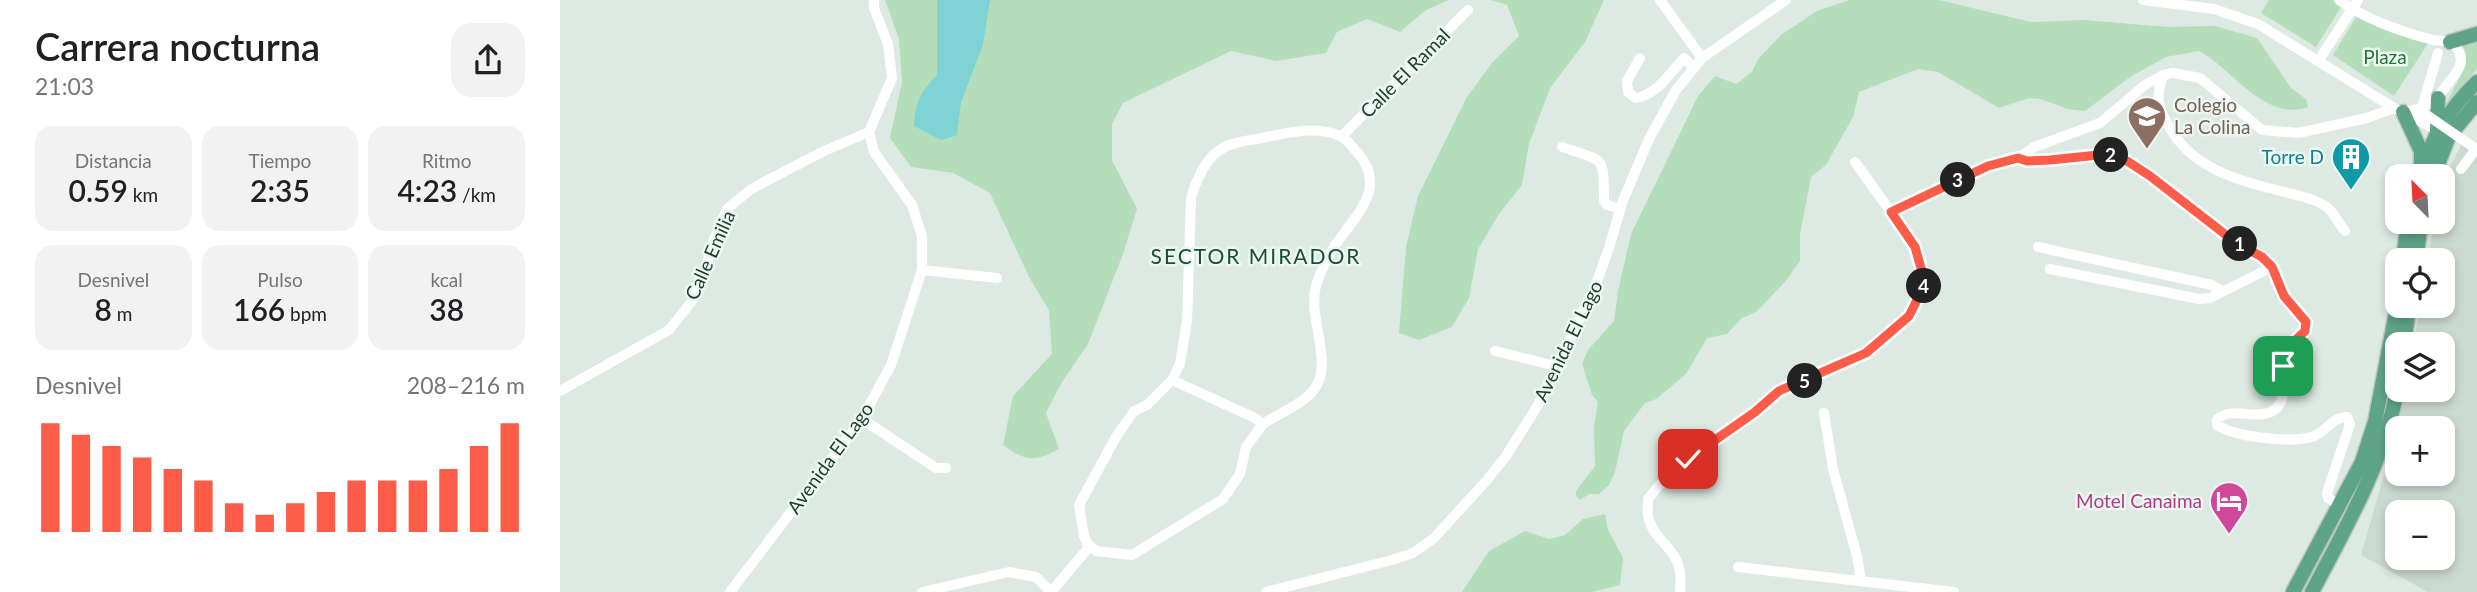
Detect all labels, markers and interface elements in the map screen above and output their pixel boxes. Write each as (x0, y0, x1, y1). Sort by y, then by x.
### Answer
text: Carrera nocturna (35, 23, 320, 69)
button: share (451, 23, 525, 97)
street label: Calle El Ramal (1355, 23, 1454, 122)
park label: Plaza (2363, 45, 2407, 68)
text: 21:03 (35, 72, 94, 100)
place label: Colegio La Colina (2174, 93, 2250, 138)
school or university icon: Colegio La Colina (2126, 95, 2168, 150)
building icon: Torre D (2330, 136, 2372, 191)
pin: 2 (2094, 138, 2128, 172)
text: 2 (2105, 143, 2116, 166)
place label: Torre D (2262, 145, 2324, 168)
text: Distancia (75, 149, 152, 172)
text: Tiempo (249, 149, 311, 172)
text: Ritmo (422, 149, 471, 172)
pin: 3 (1940, 162, 1976, 198)
north arrow (2385, 164, 2455, 234)
map controls (2385, 164, 2455, 570)
text: 3 (1952, 168, 1963, 191)
text: 0.59 (69, 172, 128, 208)
text: 2:35 (250, 172, 310, 208)
text: 4:23 (397, 172, 457, 208)
text: km (128, 183, 158, 206)
text: /km (457, 183, 496, 206)
street label: Calle Emilia (680, 207, 739, 303)
pin: 1 (2222, 226, 2258, 262)
text: 1 (2234, 232, 2245, 255)
district label: SECTOR MIRADOR (1151, 243, 1361, 268)
button: locate (2385, 248, 2455, 318)
text: Desnivel (77, 268, 149, 291)
text: Pulso (257, 268, 303, 291)
text: kcal (431, 268, 463, 291)
pin: 4 (1906, 268, 1942, 304)
text: 4 (1918, 274, 1929, 297)
street label: Avenida El Lago (1528, 277, 1607, 405)
text: 8 (94, 291, 112, 327)
text: 166 (233, 291, 285, 327)
text: 38 (429, 291, 464, 327)
text: m (112, 302, 132, 325)
text: bpm (285, 302, 327, 325)
button: layers (2385, 332, 2455, 402)
pin (2253, 336, 2313, 396)
icon: arrive (2264, 347, 2302, 385)
pin: 5 (1788, 364, 1822, 398)
text: 5 (1799, 369, 1810, 392)
text: Desnivel (35, 371, 122, 399)
text: 208–216 m (407, 371, 525, 399)
street label: Avenida El Lago (782, 398, 878, 518)
button: + (2385, 416, 2455, 486)
pin (1658, 429, 1718, 489)
icon: check (1669, 440, 1707, 478)
hotel icon: Motel Canaima (2208, 480, 2250, 535)
place label: Motel Canaima (2076, 489, 2202, 512)
button: − (2385, 500, 2455, 570)

